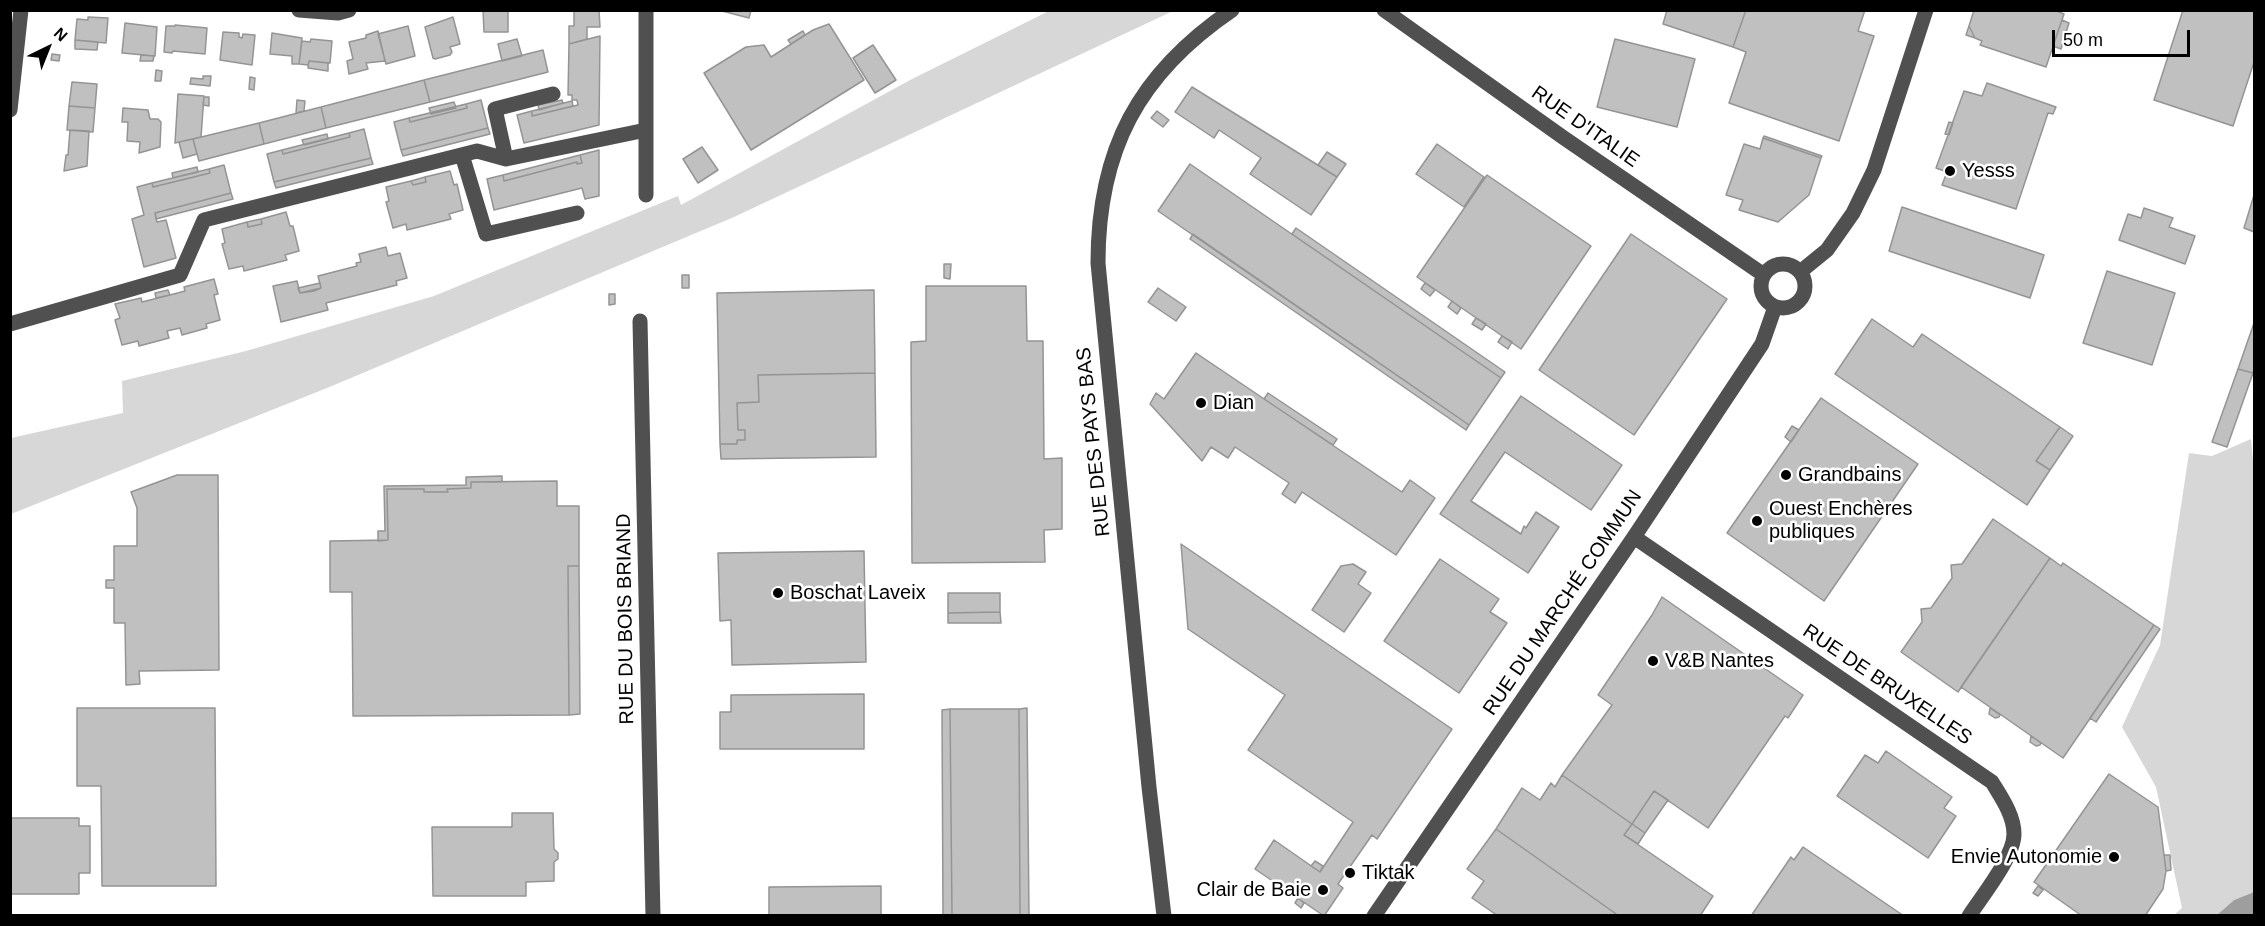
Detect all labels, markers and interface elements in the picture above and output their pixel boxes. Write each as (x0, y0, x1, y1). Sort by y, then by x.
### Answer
north arrow (18, 18, 78, 78)
scale bar (2055, 18, 2193, 56)
text: N (51, 24, 71, 45)
text: 50 m (2063, 30, 2103, 50)
street label: RUE D'ITALIE (1527, 81, 1643, 173)
place label: Yesss (1962, 159, 2015, 183)
marker: Yesss (1943, 164, 1957, 178)
street label: RUE DES PAYS BAS (1072, 346, 1116, 538)
place label: Dian (1213, 391, 1254, 415)
marker: Dian (1194, 396, 1208, 410)
place label: Grandbains (1798, 463, 1901, 487)
marker: Grandbains (1779, 468, 1793, 482)
street label: RUE DU MARCHÉ COMMUN (1478, 486, 1648, 720)
place label: Ouest Enchères publiques (1769, 497, 1912, 544)
street label: RUE DU BOIS BRIAND (612, 513, 640, 725)
marker: Ouest Enchères publiques (1750, 514, 1764, 528)
place label: Boschat Laveix (790, 581, 926, 605)
marker: Boschat Laveix (771, 586, 785, 600)
street label: RUE DE BRUXELLES (1798, 619, 1976, 751)
place label: V&B Nantes (1665, 649, 1774, 673)
marker: V&B Nantes (1646, 654, 1660, 668)
place label: Envie Autonomie (1951, 845, 2102, 869)
marker: Envie Autonomie (2107, 850, 2121, 864)
place label: Tiktak (1362, 861, 1415, 885)
marker: Tiktak (1343, 866, 1357, 880)
place label: Clair de Baie (1196, 878, 1311, 902)
marker: Clair de Baie (1316, 883, 1330, 897)

